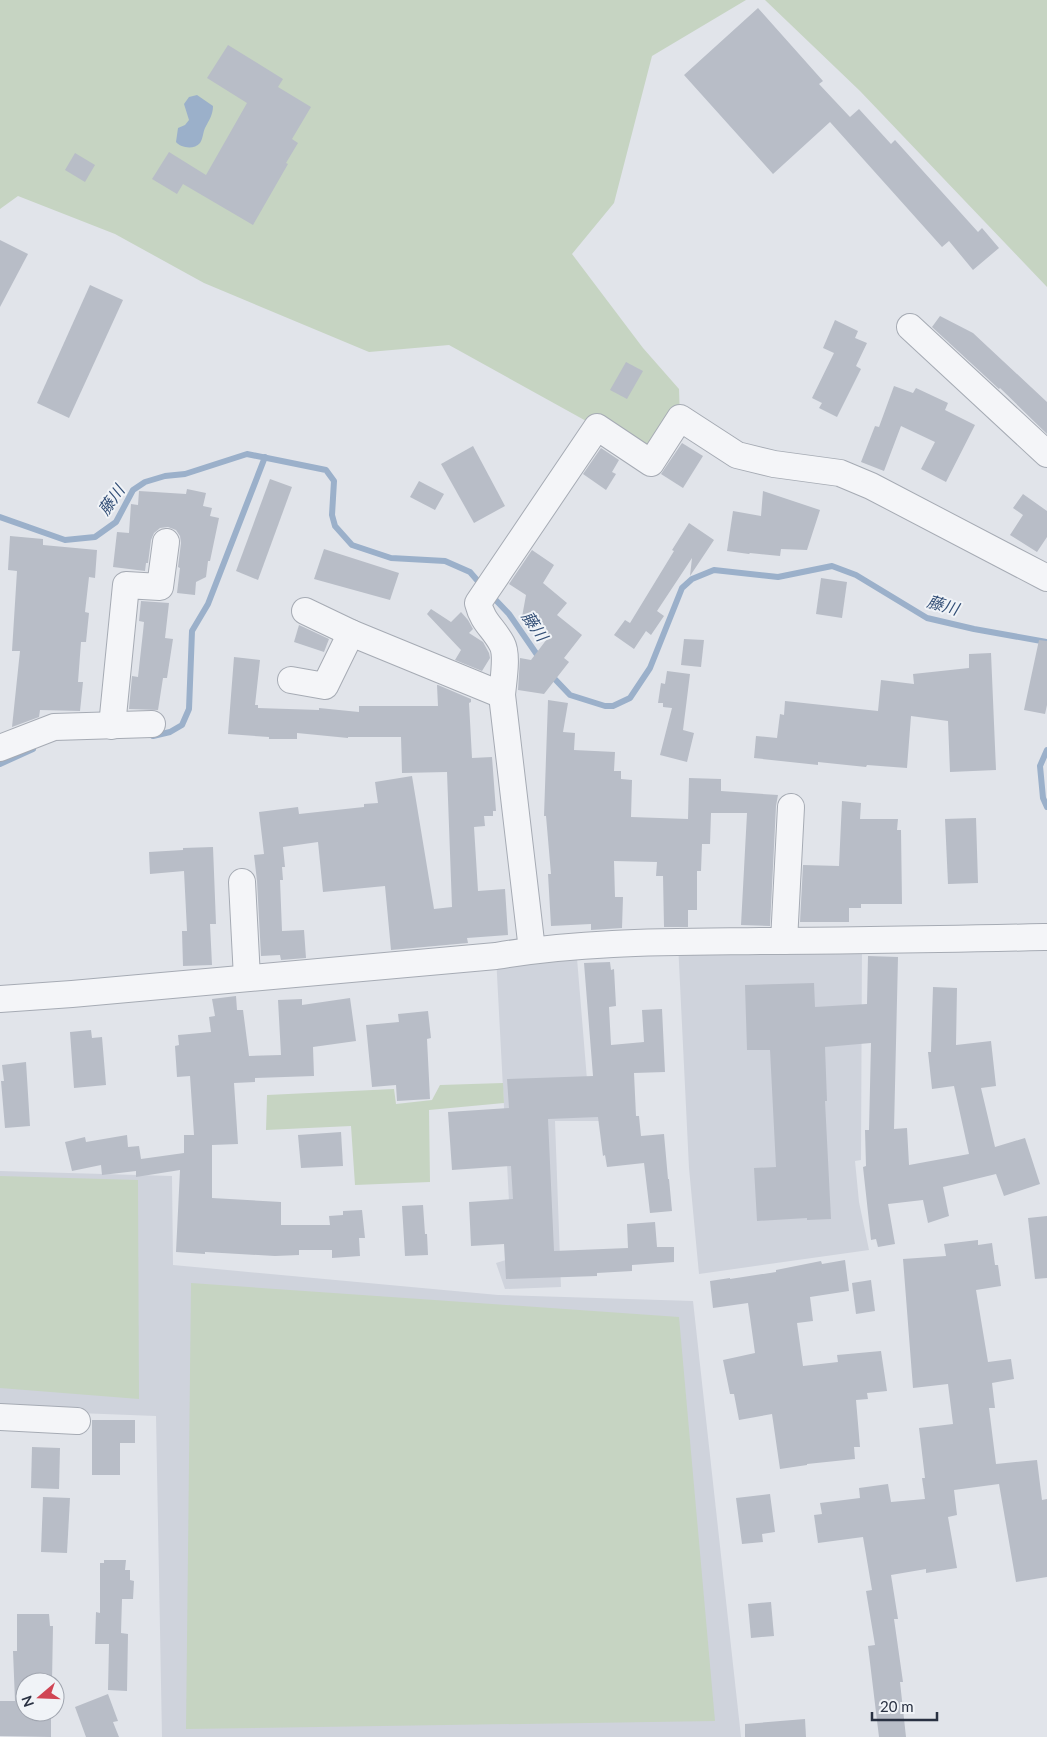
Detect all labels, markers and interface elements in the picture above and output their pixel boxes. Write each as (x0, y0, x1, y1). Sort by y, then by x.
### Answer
water label: 藤川 (94, 480, 129, 518)
water label: 藤川 (925, 591, 963, 619)
water label: 藤川 (519, 607, 553, 646)
north arrow (15, 1672, 65, 1722)
scale bar (872, 1690, 937, 1722)
text: N (17, 1694, 37, 1709)
text: 20 m (880, 1697, 914, 1715)

